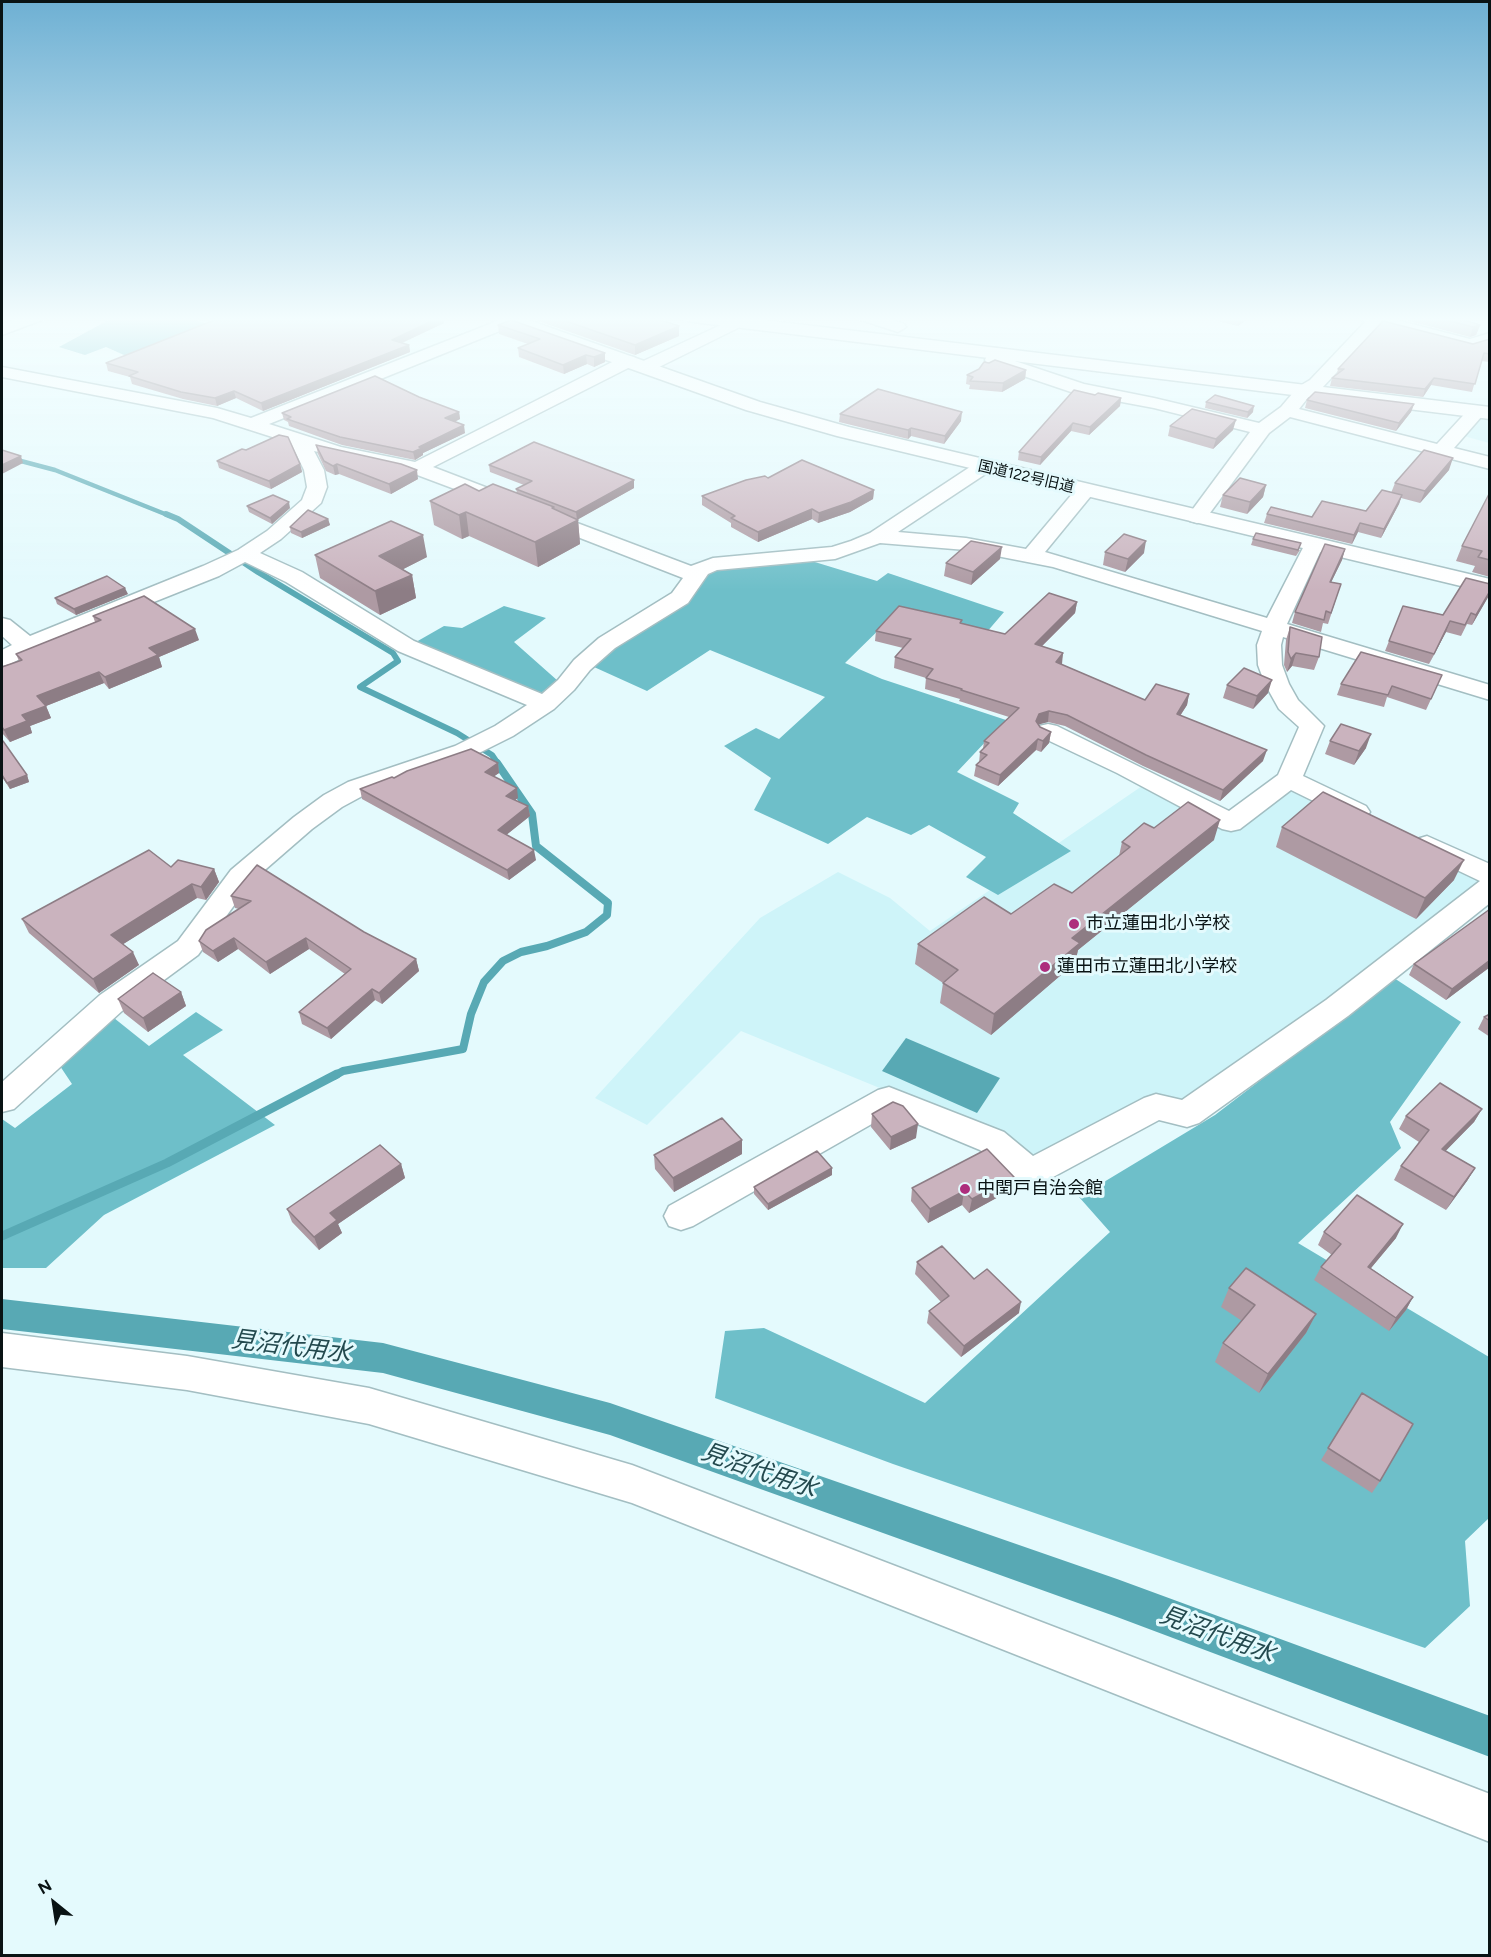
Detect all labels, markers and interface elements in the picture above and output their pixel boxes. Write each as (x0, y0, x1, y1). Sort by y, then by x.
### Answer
street label: 国道122号旧道 (976, 457, 1076, 497)
place label: 市立蓮田北小学校 (1086, 913, 1230, 935)
marker: 市立蓮田北小学校 (1067, 917, 1081, 931)
place label: 蓮田市立蓮田北小学校 (1057, 956, 1237, 978)
marker: 蓮田市立蓮田北小学校 (1038, 960, 1052, 974)
place label: 中閏戸自治会館 (977, 1178, 1103, 1200)
marker: 中閏戸自治会館 (958, 1182, 972, 1196)
water label: 見沼代用水 (230, 1325, 352, 1369)
water label: 見沼代用水 (698, 1438, 820, 1504)
water label: 見沼代用水 (1156, 1601, 1278, 1669)
north arrow (24, 1873, 84, 1933)
text: N (35, 1876, 55, 1898)

